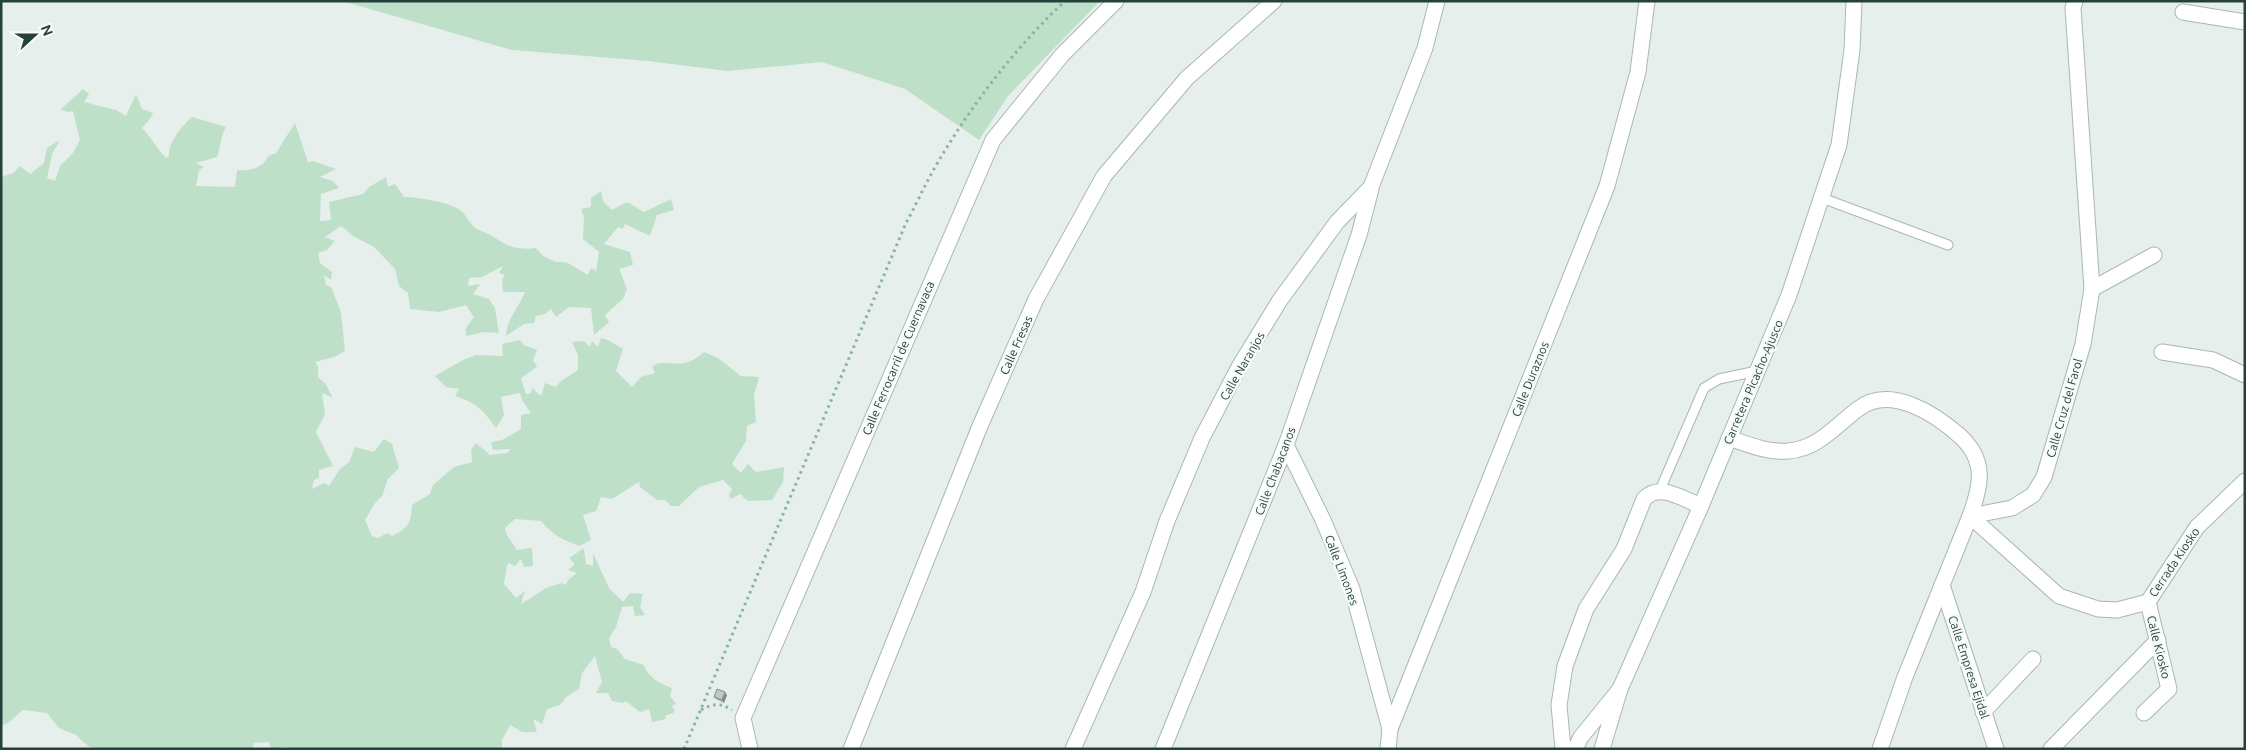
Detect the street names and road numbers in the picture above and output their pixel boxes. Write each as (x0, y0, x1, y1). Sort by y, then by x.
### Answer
street label: Calle Ferrocarril de Cuernavaca (860, 279, 936, 437)
street label: Calle Fresas (997, 314, 1035, 376)
street label: Carretera Picacho-Ajusco (1721, 318, 1785, 446)
street label: Calle Naranjos (1217, 330, 1267, 402)
street label: Calle Duraznos (1509, 340, 1551, 418)
street label: Calle Cruz del Farol (2044, 357, 2084, 459)
street label: Calle Chabacanos (1252, 425, 1298, 517)
street label: Cerrada Kiosko (2146, 525, 2202, 599)
street label: Calle Limones (1323, 533, 1361, 607)
street label: Calle Empresa Ejidal (1946, 614, 1992, 720)
street label: Calle Kiosko (2145, 614, 2173, 680)

